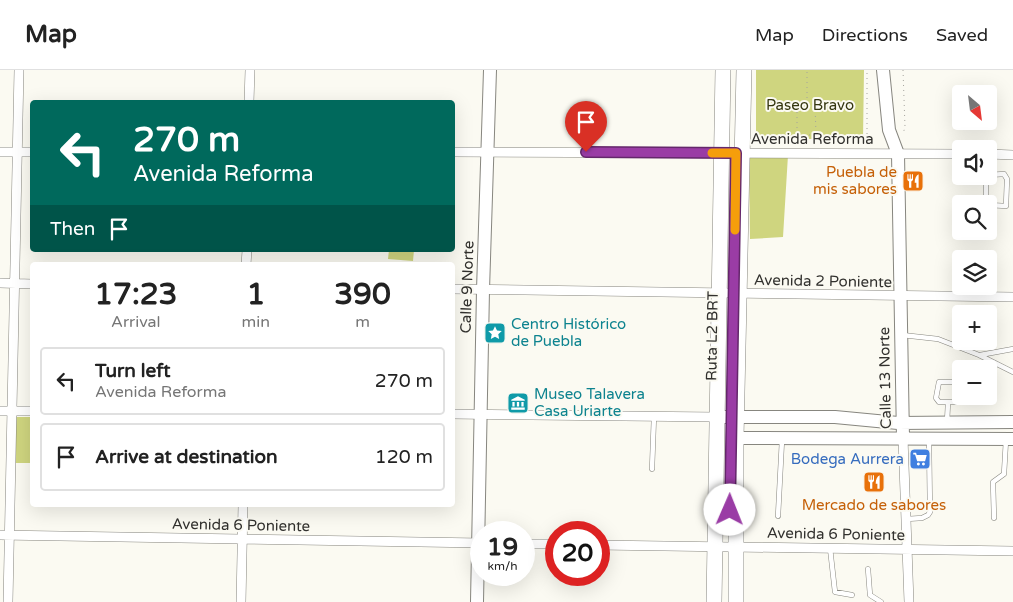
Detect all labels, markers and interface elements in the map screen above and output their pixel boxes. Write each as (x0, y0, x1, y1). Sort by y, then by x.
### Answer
text: Map (25, 20, 77, 49)
text: Map (755, 24, 794, 46)
text: Directions (822, 24, 908, 46)
text: Saved (936, 24, 988, 46)
north arrow (952, 85, 998, 130)
map controls (952, 85, 997, 405)
park label: Paseo Bravo (766, 96, 854, 114)
pin (565, 101, 607, 152)
icon: arrive (572, 108, 600, 136)
text: 270 m (133, 119, 240, 161)
icon: left (50, 120, 115, 185)
street label: Avenida Reforma (750, 130, 874, 148)
button: sound (952, 140, 997, 185)
text: Avenida Reforma (133, 161, 314, 187)
place label: Puebla de mis sabores (813, 163, 897, 198)
restaurant icon: Puebla de mis sabores (901, 169, 925, 193)
button: search (952, 195, 997, 240)
icon: arrive (105, 215, 133, 243)
text: Then (50, 218, 95, 240)
street label: Calle 9 Norte (456, 240, 478, 334)
button: layers (952, 250, 997, 295)
street label: Avenida 2 Poniente (754, 271, 892, 291)
text: 17:23 (94, 276, 177, 313)
text: 1 (246, 276, 265, 313)
text: 390 (334, 276, 391, 313)
street label: Ruta L2 BRT (702, 291, 722, 381)
button: + (952, 305, 997, 350)
text: Arrival (111, 312, 161, 332)
text: min (242, 312, 270, 332)
text: m (355, 312, 370, 332)
place label: Centro Histórico de Puebla (511, 315, 626, 350)
place icon: Centro Histórico de Puebla (483, 321, 507, 345)
street label: Calle 13 Norte (875, 327, 895, 429)
text: Turn left (95, 360, 171, 382)
button: − (952, 360, 997, 405)
icon: left (52, 367, 80, 395)
text: 270 m (375, 370, 433, 392)
text: Avenida Reforma (95, 382, 226, 402)
place label: Museo Talavera Casa Uriarte (534, 385, 645, 420)
museum icon: Museo Talavera Casa Uriarte (506, 391, 530, 415)
icon: arrive (52, 443, 80, 471)
text: Arrive at destination (95, 446, 278, 468)
text: 120 m (375, 446, 433, 468)
supermarket icon: Bodega Aurrera (908, 447, 932, 471)
place label: Bodega Aurrera (791, 450, 904, 468)
restaurant icon: Mercado de sabores (862, 470, 886, 494)
position arrow (703, 483, 755, 535)
place label: Mercado de sabores (802, 496, 946, 514)
street label: Avenida 6 Poniente (172, 515, 310, 535)
speed limit sign: 20 (545, 521, 610, 586)
street label: Avenida 6 Poniente (767, 524, 905, 544)
text: 19 (487, 532, 518, 562)
text: km/h (487, 559, 518, 573)

